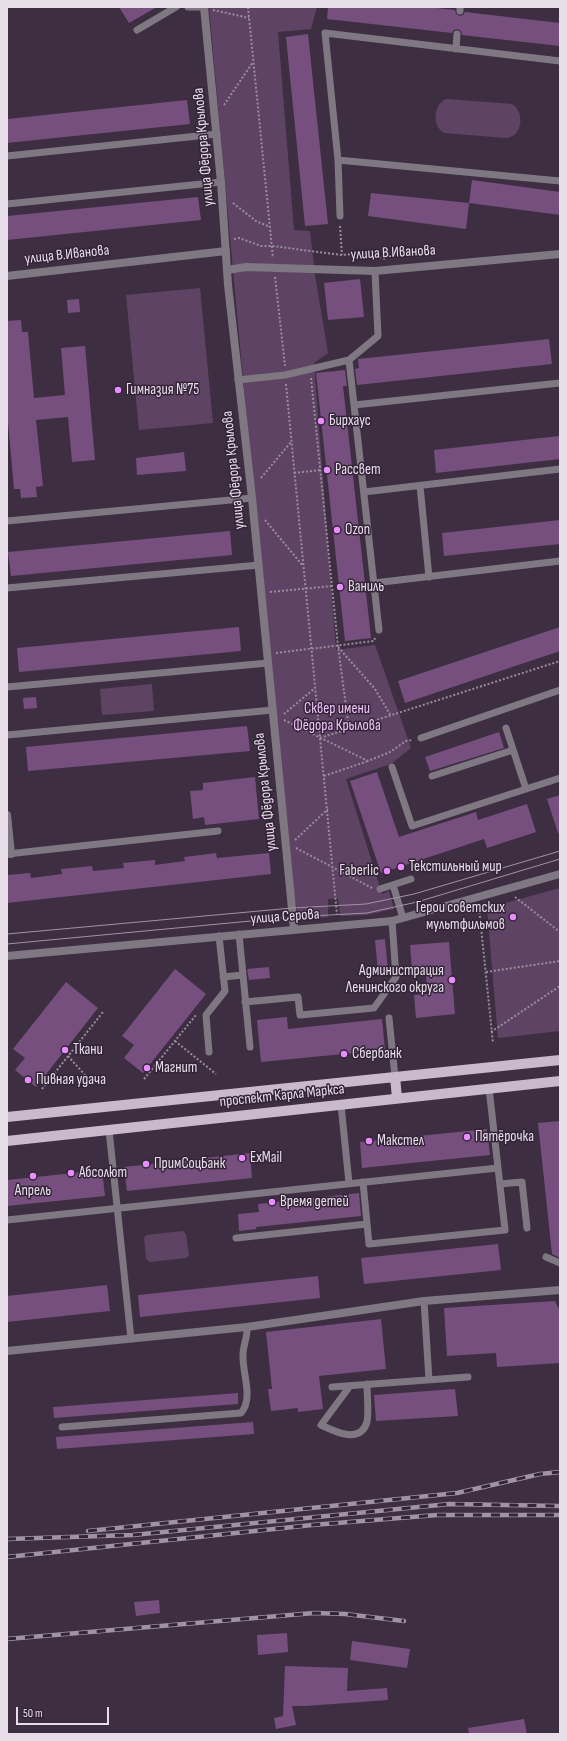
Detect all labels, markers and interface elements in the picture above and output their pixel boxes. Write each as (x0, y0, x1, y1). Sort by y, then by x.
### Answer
street label: улица Фёдора Крылова (190, 87, 218, 207)
street label: улица В.Иванова (24, 242, 110, 268)
street label: улица В.Иванова (350, 242, 436, 264)
place label: Гимназия №75 (126, 381, 199, 399)
marker: Гимназия №75 (113, 385, 123, 395)
street label: улица Фёдора Крылова (219, 410, 249, 530)
place label: Бирхаус (329, 412, 371, 430)
marker: Бирхаус (316, 416, 326, 426)
place label: Рассвет (335, 461, 381, 479)
marker: Рассвет (322, 465, 332, 475)
place label: Ozon (345, 521, 370, 539)
marker: Ozon (332, 525, 342, 535)
place label: Ваниль (348, 578, 384, 596)
marker: Ваниль (335, 582, 345, 592)
park label: Сквер имени Фёдора Крылова (293, 700, 381, 735)
street label: улица Фёдора Крылова (251, 732, 281, 852)
place label: Текстильный мир (409, 858, 502, 876)
place label: Faberlic (339, 862, 379, 880)
marker: Текстильный мир (396, 862, 406, 872)
marker: Faberlic (382, 866, 392, 876)
place label: Герои советских мультфильмов (416, 899, 505, 934)
street label: улица Серова (250, 906, 320, 928)
marker: Герои советских мультфильмов (508, 912, 518, 922)
place label: Администрация Ленинского округа (346, 962, 444, 997)
marker: Администрация Ленинского округа (447, 975, 457, 985)
place label: Ткани (73, 1041, 103, 1059)
marker: Ткани (60, 1045, 70, 1055)
place label: Сбербанк (352, 1045, 402, 1063)
marker: Сбербанк (339, 1049, 349, 1059)
place label: Магнит (155, 1059, 197, 1077)
marker: Магнит (142, 1063, 152, 1073)
place label: Пивная удача (36, 1071, 106, 1089)
marker: Пивная удача (23, 1075, 33, 1085)
street label: проспект Карла Маркса (219, 1081, 345, 1111)
place label: Пятёрочка (475, 1128, 534, 1146)
place label: Макстел (377, 1132, 424, 1150)
marker: Пятёрочка (462, 1132, 472, 1142)
marker: Макстел (364, 1136, 374, 1146)
place label: ExMail (250, 1149, 282, 1167)
marker: ExMail (237, 1153, 247, 1163)
place label: ПримСоцБанк (154, 1155, 225, 1173)
marker: ПримСоцБанк (141, 1159, 151, 1169)
place label: Абсолют (79, 1164, 127, 1182)
marker: Абсолют (66, 1168, 76, 1178)
marker: Апрель (28, 1171, 38, 1181)
place label: Апрель (15, 1182, 51, 1200)
place label: Время детей (280, 1193, 349, 1211)
marker: Время детей (267, 1197, 277, 1207)
scale bar (18, 1699, 111, 1725)
text: 50 m (23, 1706, 43, 1721)

